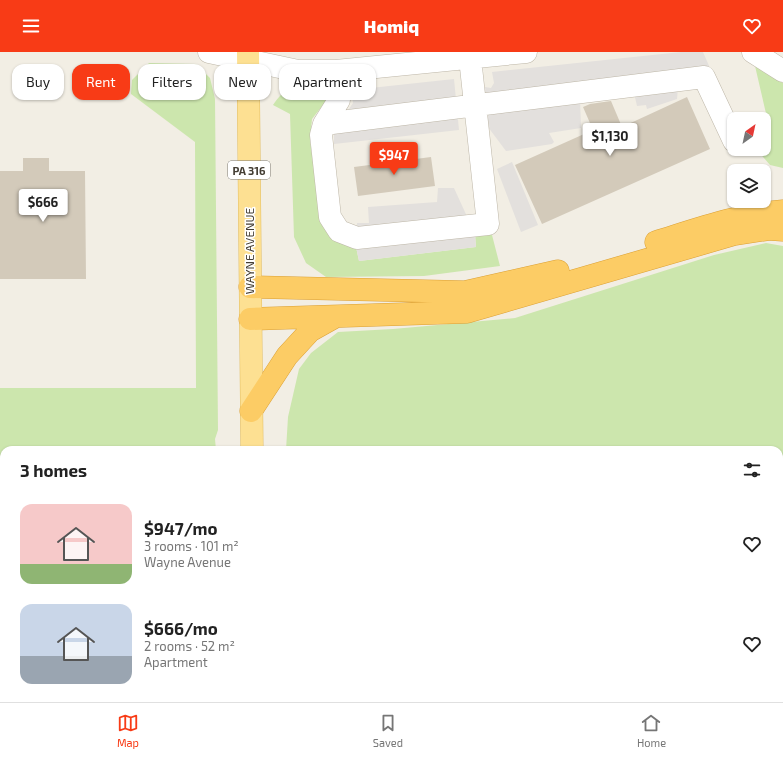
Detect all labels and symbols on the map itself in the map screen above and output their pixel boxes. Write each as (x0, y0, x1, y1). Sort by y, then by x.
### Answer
north arrow (727, 112, 771, 156)
pin: $1,130 (577, 123, 643, 157)
pin: $947 (370, 142, 418, 176)
road number: PA 316 (228, 161, 270, 179)
pin: $666 (19, 189, 67, 223)
street label: WAYNE AVENUE (242, 207, 256, 294)

